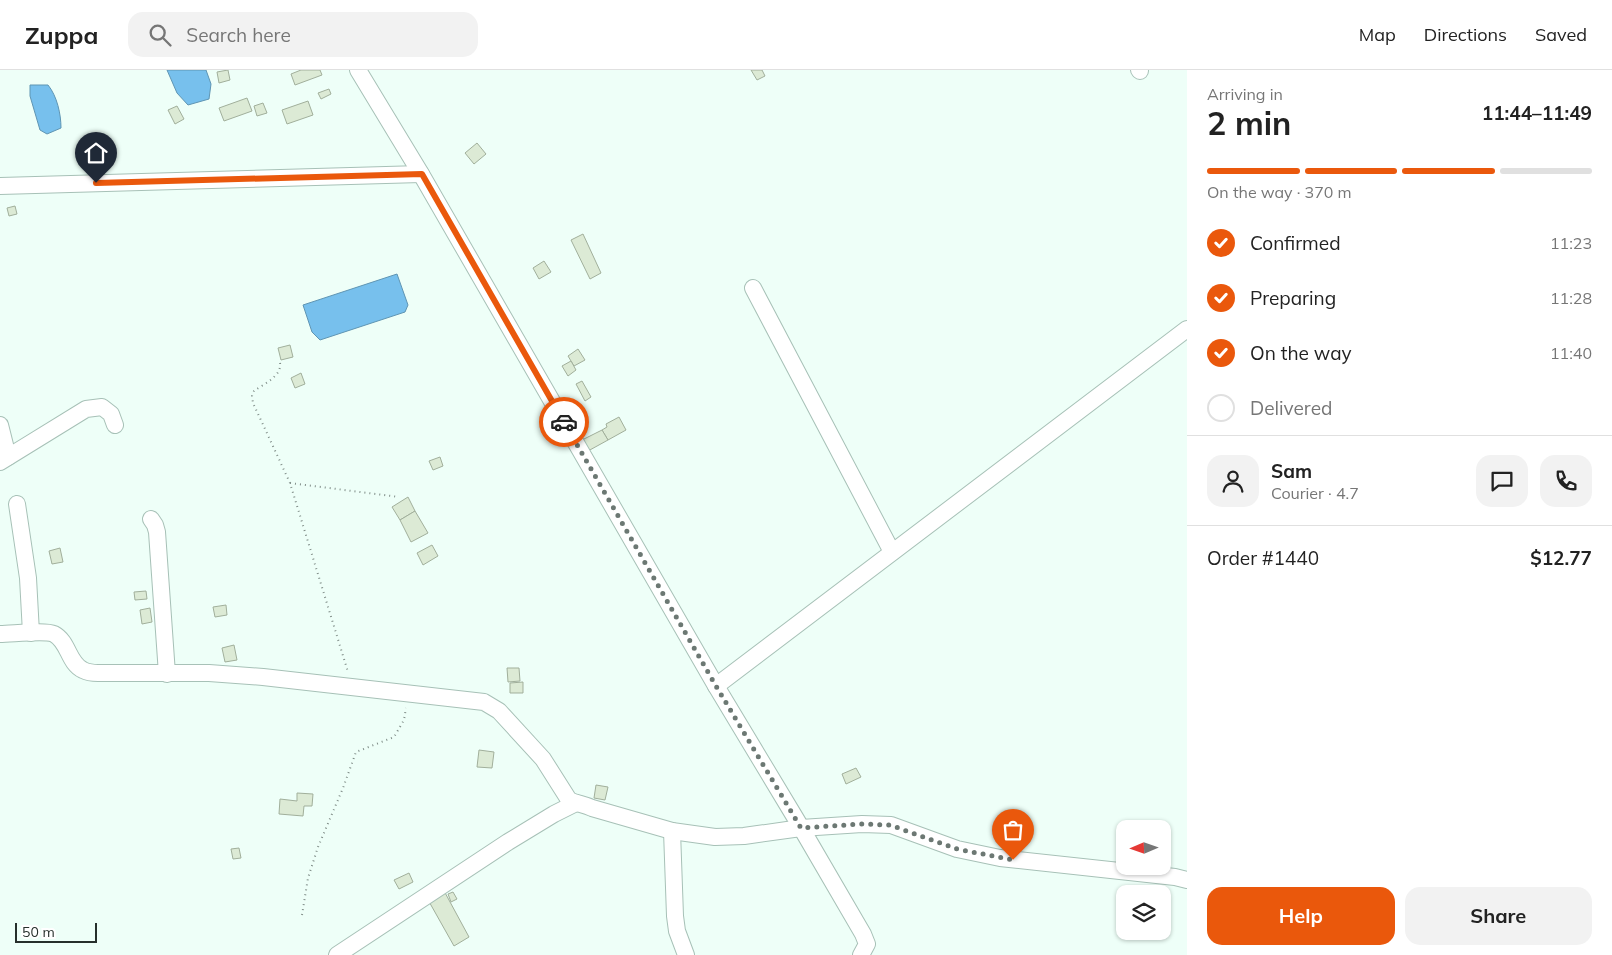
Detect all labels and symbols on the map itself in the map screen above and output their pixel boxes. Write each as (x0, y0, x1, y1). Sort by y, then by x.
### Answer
pin (75, 132, 117, 183)
courier (539, 397, 589, 447)
pin (992, 809, 1034, 860)
north arrow (1116, 820, 1171, 875)
scale bar (15, 920, 98, 943)

